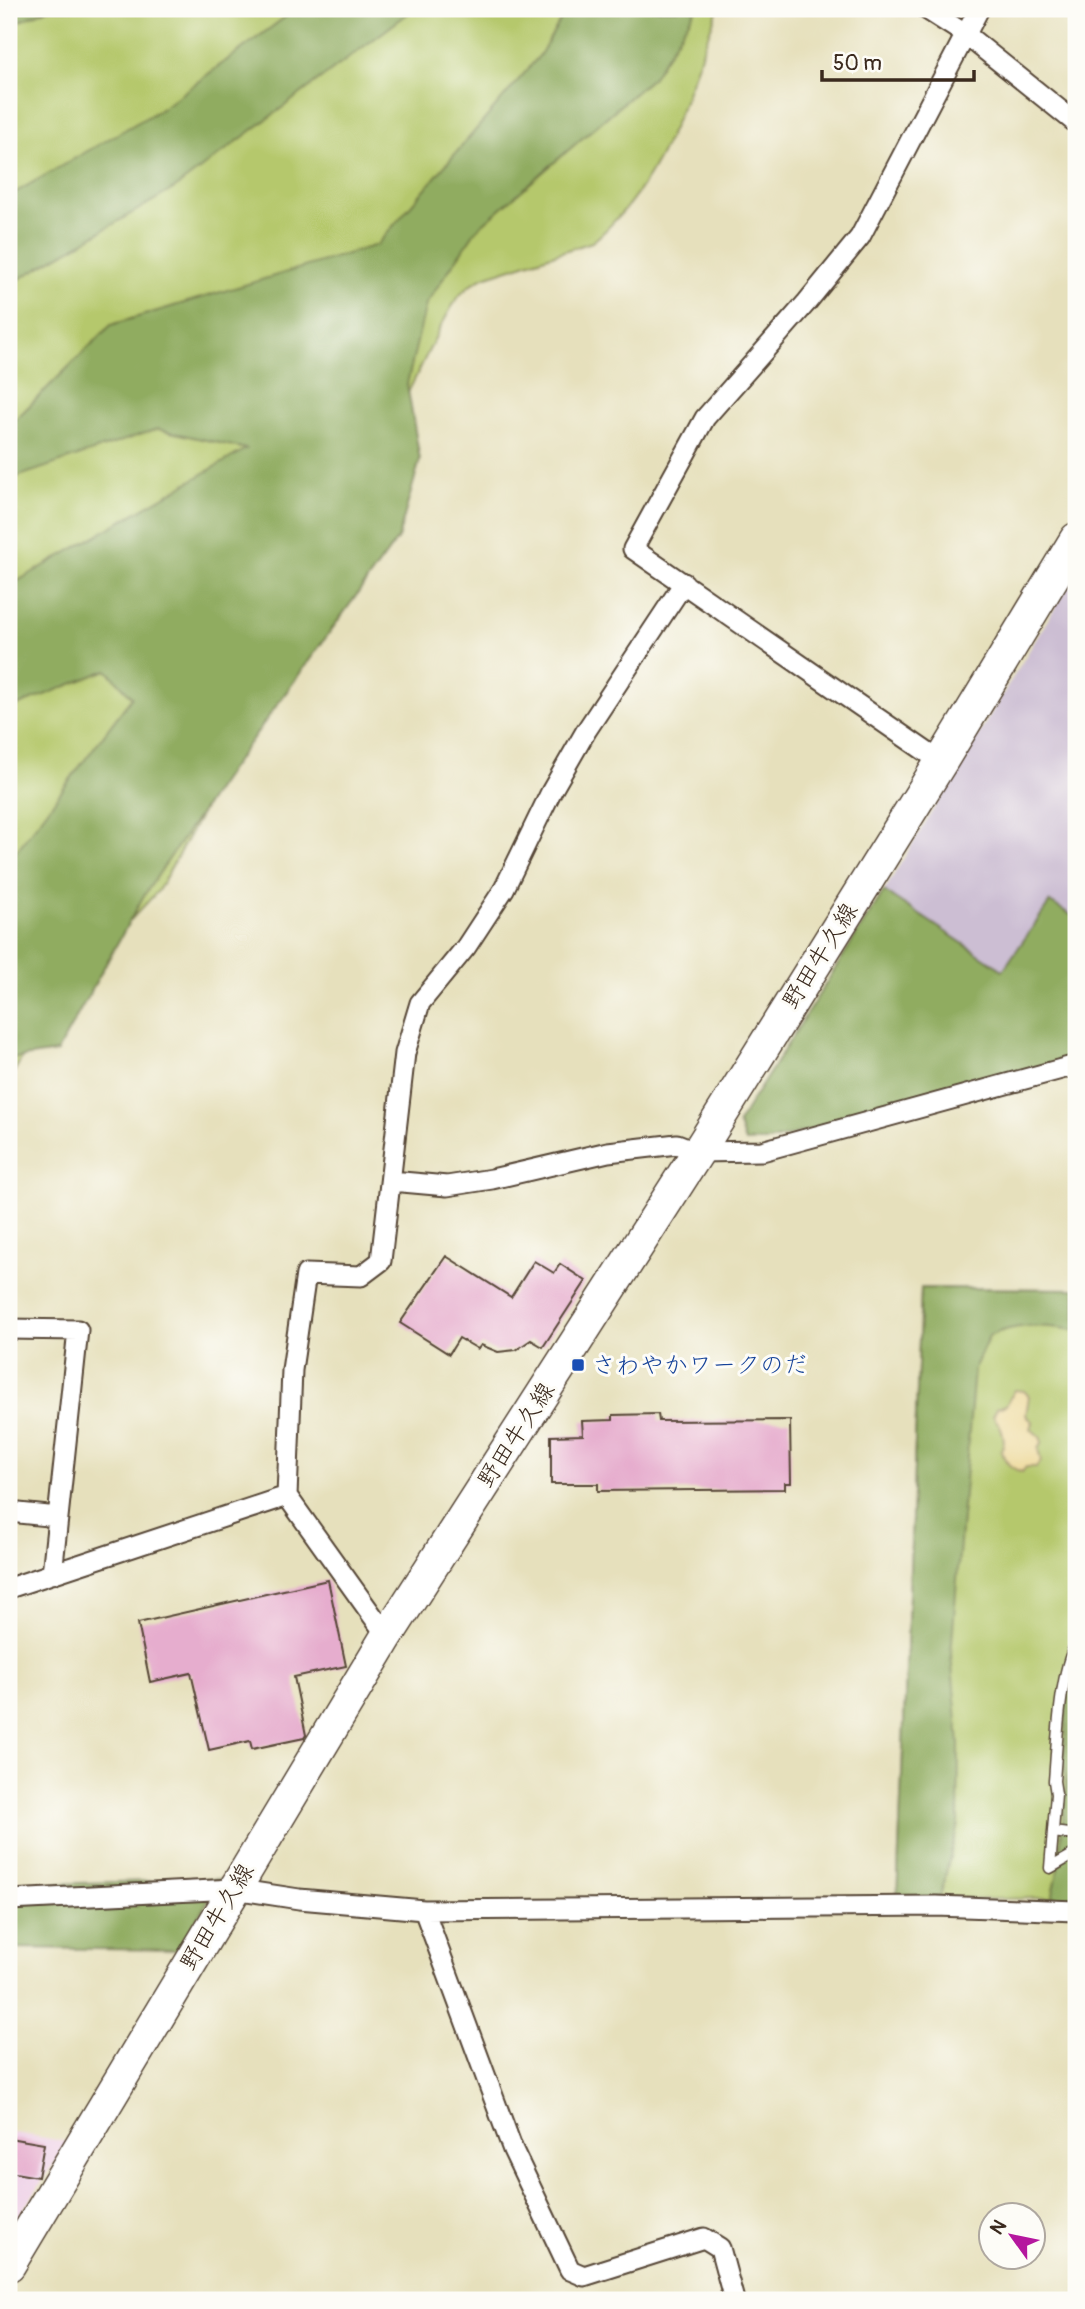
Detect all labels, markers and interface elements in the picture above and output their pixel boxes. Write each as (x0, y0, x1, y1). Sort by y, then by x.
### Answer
scale bar (822, 38, 975, 82)
text: 50 m (833, 50, 882, 77)
street label: 野田牛久線 (776, 897, 864, 1015)
place label: さわやかワークのだ (592, 1351, 808, 1380)
marker: さわやかワークのだ (570, 1357, 586, 1373)
street label: 野田牛久線 (471, 1377, 561, 1493)
street label: 野田牛久線 (174, 1858, 260, 1976)
north arrow (976, 2200, 1046, 2270)
text: N (985, 2215, 1012, 2239)

